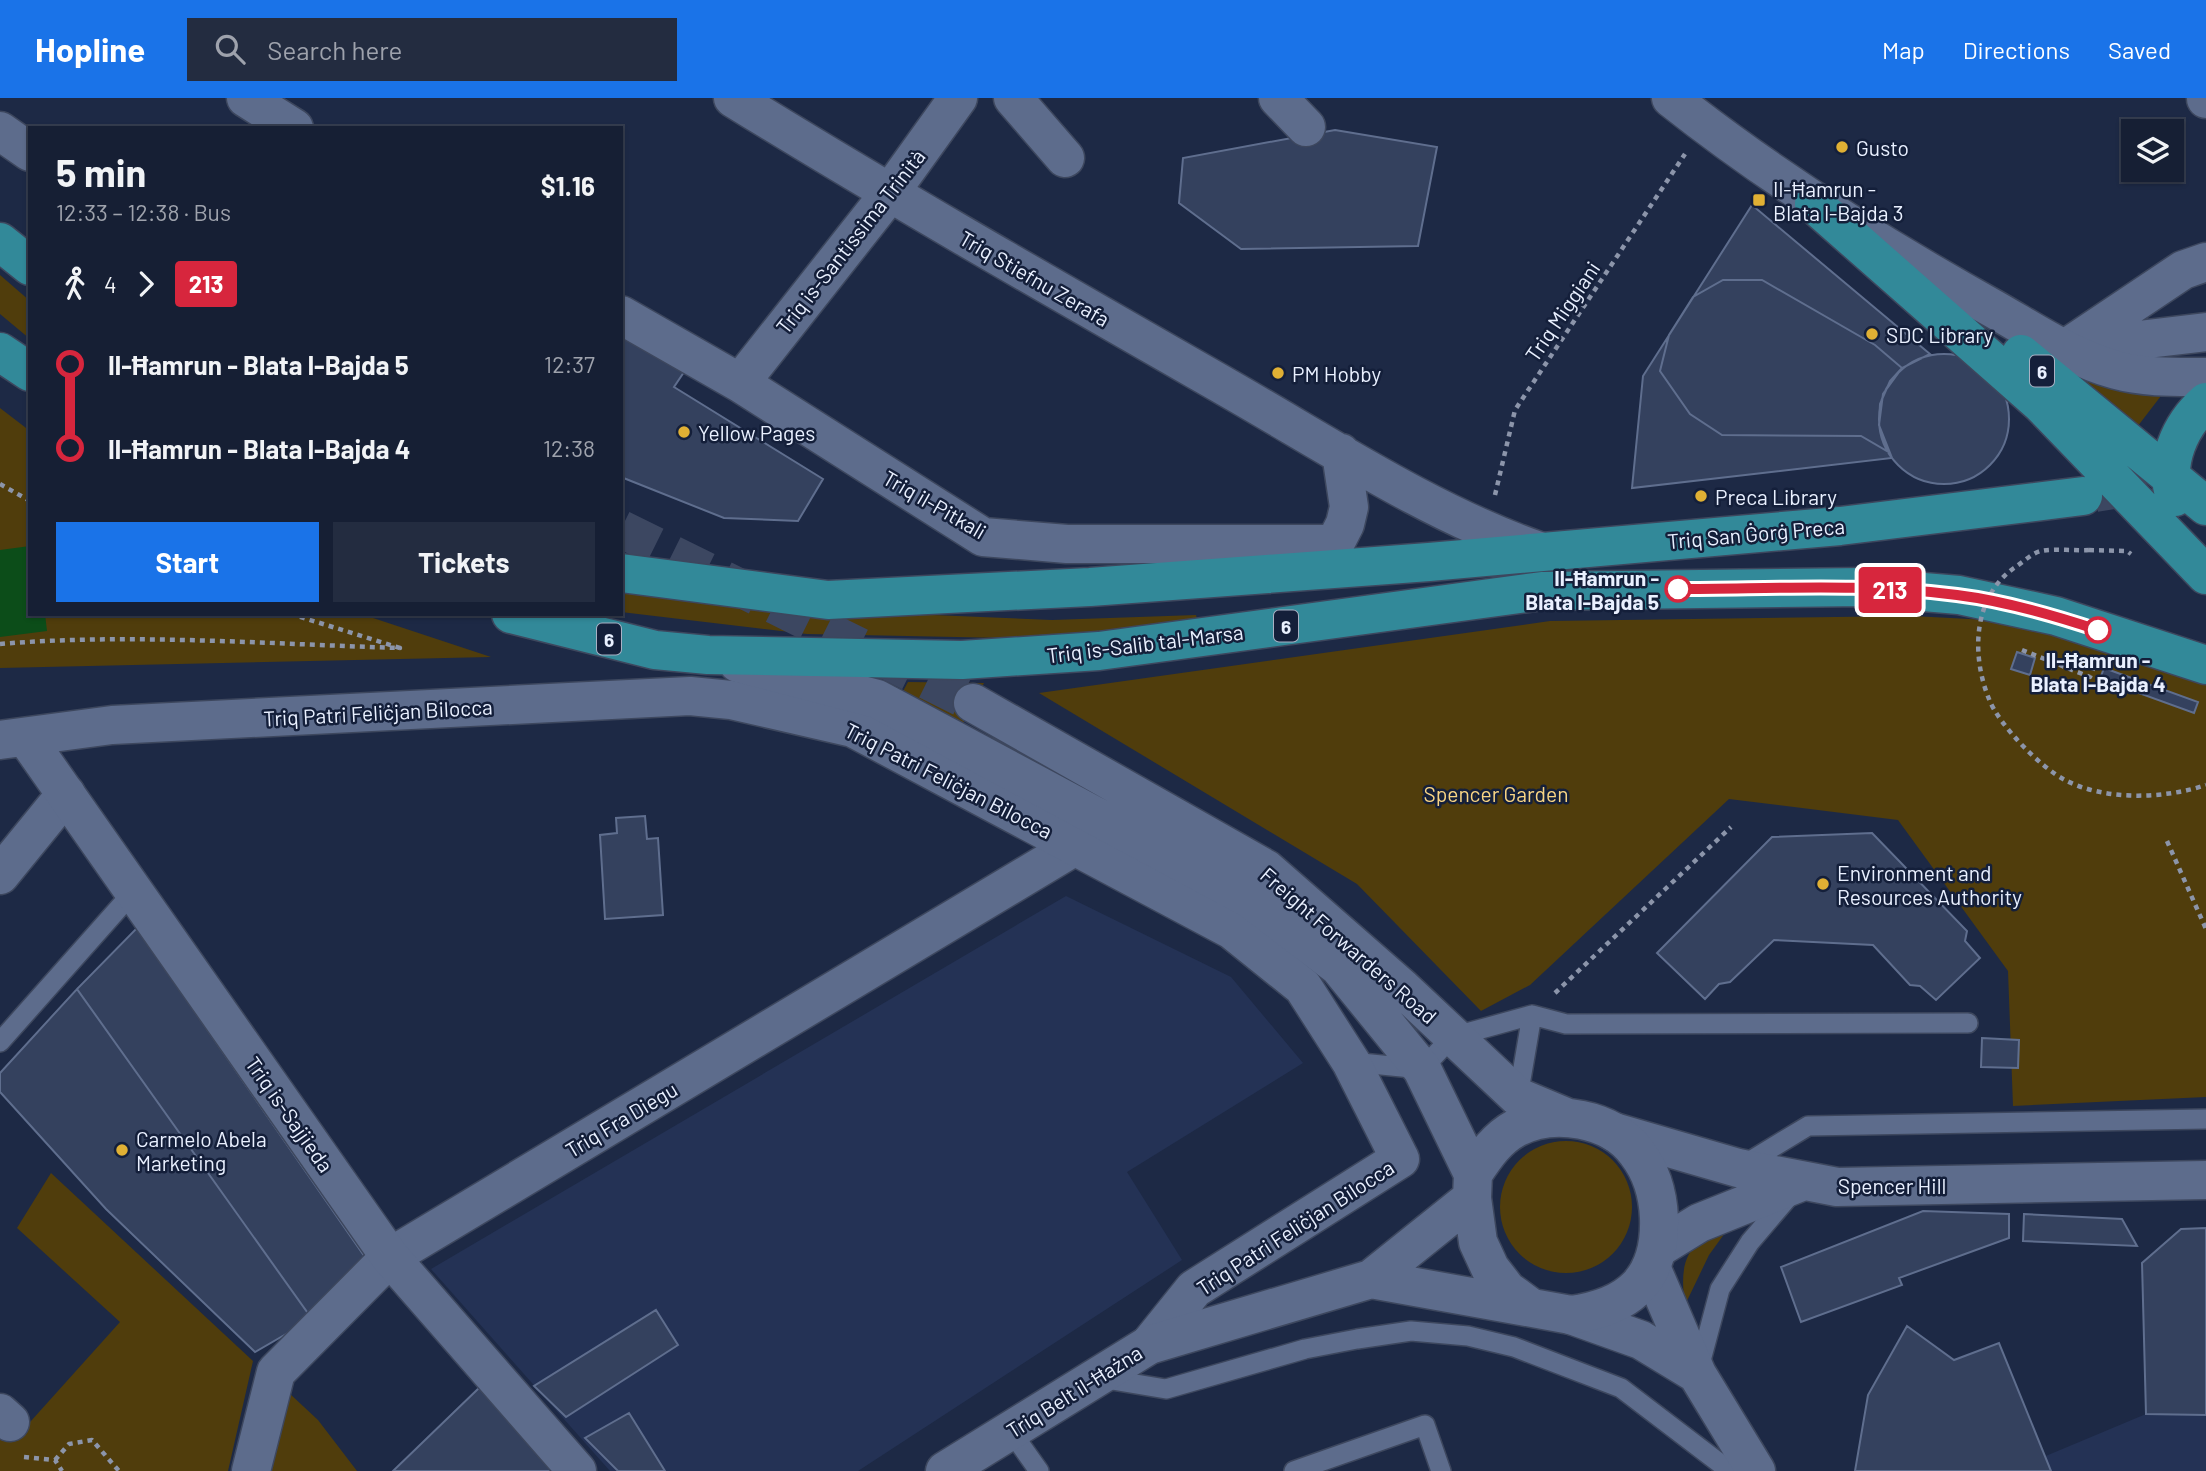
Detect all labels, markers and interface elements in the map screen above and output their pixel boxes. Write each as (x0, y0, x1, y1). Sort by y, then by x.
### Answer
search box (187, 18, 677, 81)
text: Hopline (35, 29, 145, 69)
icon: search (211, 30, 249, 68)
text: Search here (267, 34, 402, 65)
text: Map (1882, 35, 1925, 64)
text: Directions (1963, 35, 2070, 64)
text: Saved (2108, 35, 2171, 64)
map controls (2121, 119, 2184, 182)
button: layers (2121, 119, 2184, 182)
place label: Gusto (1856, 135, 1909, 160)
marker: Gusto (1834, 139, 1850, 155)
street label: Triq is-Santissima Trinità (770, 144, 930, 338)
text: 5 min (56, 149, 146, 195)
text: $1.16 (541, 170, 595, 201)
place label: Il-Ħamrun - Blata l-Bajda 3 (1773, 176, 1903, 225)
marker: Il-Ħamrun - Blata l-Bajda 3 (1751, 192, 1767, 208)
text: 12:33 – 12:38 · Bus (56, 198, 231, 226)
street label: Triq Stiefnu Zerafa (956, 225, 1114, 331)
street label: Triq Miggiani (1519, 256, 1605, 366)
icon: walk (56, 265, 94, 303)
icon: forward (127, 265, 165, 303)
text: 213 (189, 269, 223, 298)
text: 4 (104, 270, 117, 298)
place label: SDC Library (1886, 322, 1993, 347)
marker: SDC Library (1864, 326, 1880, 342)
text: Il-Ħamrun - Blata l-Bajda 5 (108, 349, 409, 380)
text: 12:37 (544, 350, 595, 378)
road number: 6 (2030, 356, 2054, 386)
place label: PM Hobby (1292, 361, 1382, 386)
marker: PM Hobby (1270, 365, 1286, 381)
place label: Yellow Pages (698, 420, 815, 445)
marker: Yellow Pages (676, 424, 692, 440)
text: Il-Ħamrun - Blata l-Bajda 4 (108, 433, 410, 464)
text: 12:38 (543, 434, 595, 462)
street label: Triq il-Pitkali (879, 464, 991, 544)
place label: Preca Library (1715, 484, 1837, 509)
marker: Preca Library (1693, 488, 1709, 504)
street label: Triq San Ġorġ Preca (1666, 513, 1846, 553)
button: Start (56, 522, 319, 602)
button: Tickets (333, 522, 595, 602)
place label: Il-Ħamrun - Blata l-Bajda 5 (1525, 565, 1659, 614)
line badge: 213 (1850, 567, 1930, 613)
text: 213 (1873, 575, 1907, 604)
marker: Il-Ħamrun - Blata l-Bajda 5 (1665, 576, 1691, 602)
road number: 6 (1274, 610, 1298, 642)
marker: Il-Ħamrun - Blata l-Bajda 4 (2085, 617, 2111, 643)
street label: Triq is-Salib tal-Marsa (1045, 619, 1245, 667)
road number: 6 (597, 624, 621, 654)
place label: Il-Ħamrun - Blata l-Bajda 4 (2030, 647, 2166, 696)
street label: Triq Patri Feliċjan Bilocca (263, 694, 493, 730)
street label: Triq Patri Feliċjan Bilocca (841, 717, 1057, 843)
park label: Spencer Garden (1424, 781, 1568, 806)
place label: Environment and Resources Authority (1837, 860, 2022, 909)
street label: Freight Forwarders Road (1256, 862, 1442, 1028)
marker: Environment and Resources Authority (1815, 876, 1831, 892)
street label: Triq is-Sajjieda (241, 1051, 339, 1177)
street label: Triq Fra Diegu (561, 1076, 681, 1162)
place label: Carmelo Abela Marketing (136, 1126, 267, 1175)
marker: Carmelo Abela Marketing (114, 1142, 130, 1158)
street label: Triq Patri Feliċjan Bilocca (1192, 1154, 1398, 1300)
street label: Spencer Hill (1838, 1173, 1946, 1198)
street label: Triq Belt il-Ħażna (1002, 1339, 1146, 1443)

